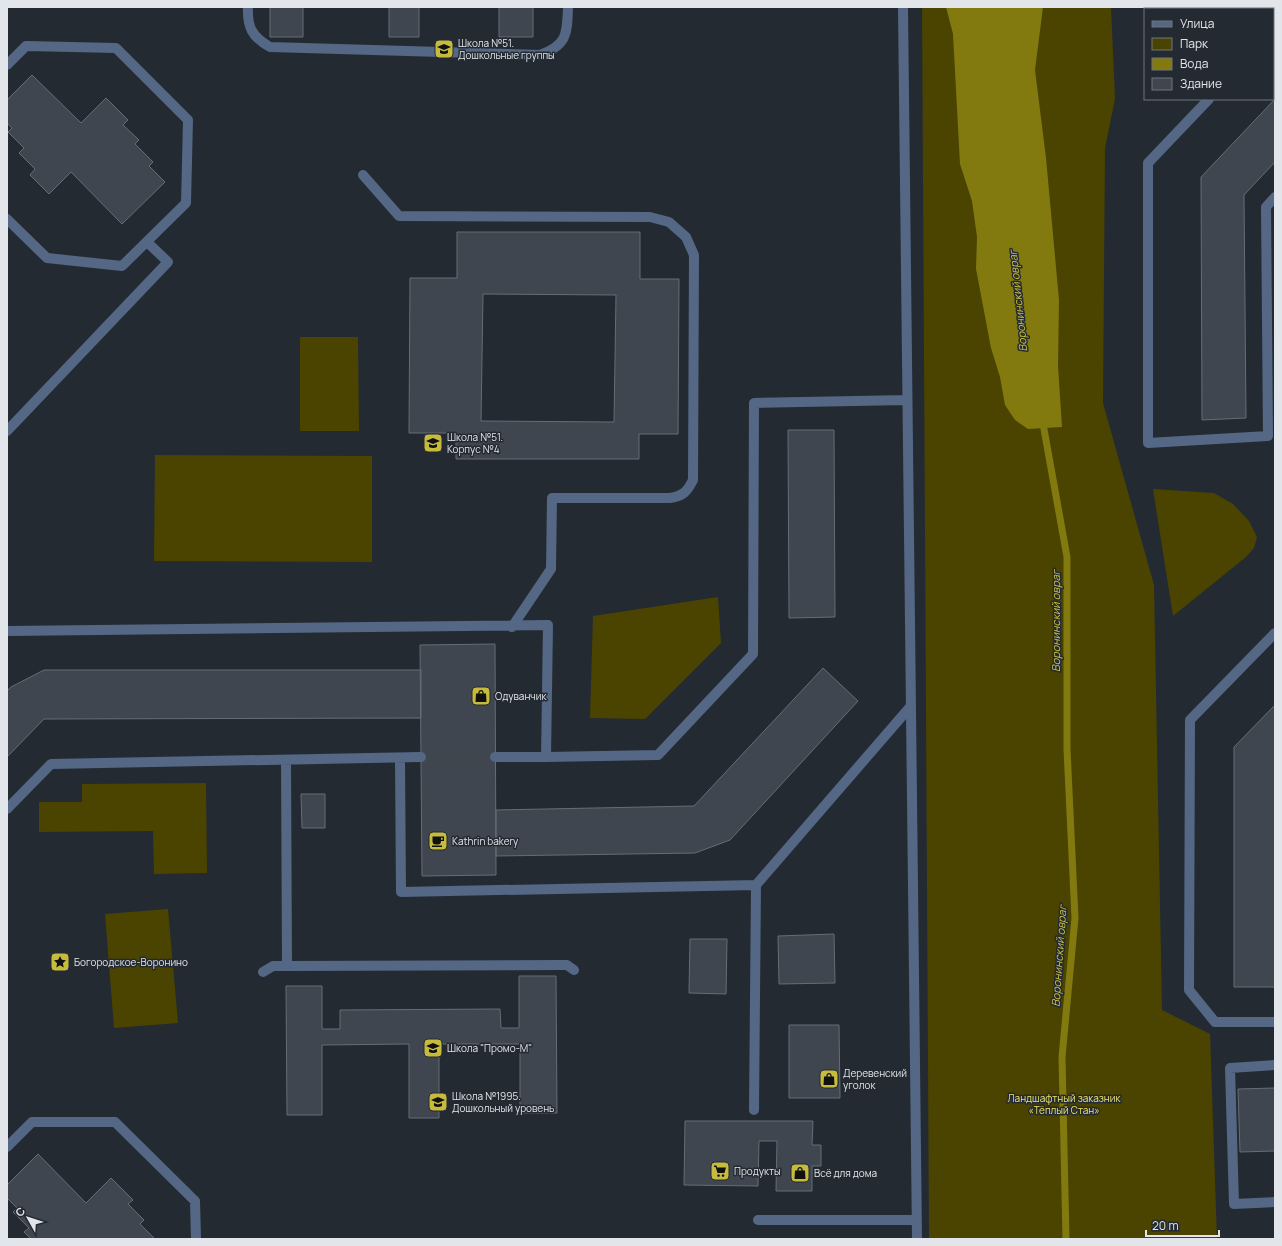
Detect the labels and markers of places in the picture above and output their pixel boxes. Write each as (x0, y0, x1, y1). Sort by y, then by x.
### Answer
place label: Школа №51. Дошкольные группы (458, 36, 555, 62)
school or university icon: Школа №51. Дошкольные группы (433, 38, 455, 60)
place label: Школа №51. Корпус №4 (447, 430, 503, 456)
school or university icon: Школа №51. Корпус №4 (422, 432, 444, 454)
shop icon: Одуванчик (470, 685, 492, 707)
place label: Одуванчик (495, 689, 547, 703)
cafe icon: Kathrin bakery (427, 830, 449, 852)
place label: Kathrin bakery (452, 834, 519, 848)
place icon: Богородское-Воронино (49, 951, 71, 973)
place label: Богородское-Воронино (74, 955, 188, 969)
school or university icon: Школа "Промо-М" (422, 1037, 444, 1059)
place label: Школа "Промо-М" (447, 1041, 532, 1055)
place label: Деревенский уголок (843, 1066, 907, 1092)
shop icon: Деревенский уголок (818, 1068, 840, 1090)
place label: Школа №1995. Дошкольный уровень (452, 1089, 554, 1115)
school or university icon: Школа №1995. Дошкольный уровень (427, 1091, 449, 1113)
supermarket icon: Продукты (709, 1160, 731, 1182)
shop icon: Всё для дома (789, 1162, 811, 1184)
place label: Продукты (734, 1164, 781, 1178)
place label: Всё для дома (814, 1166, 877, 1180)

